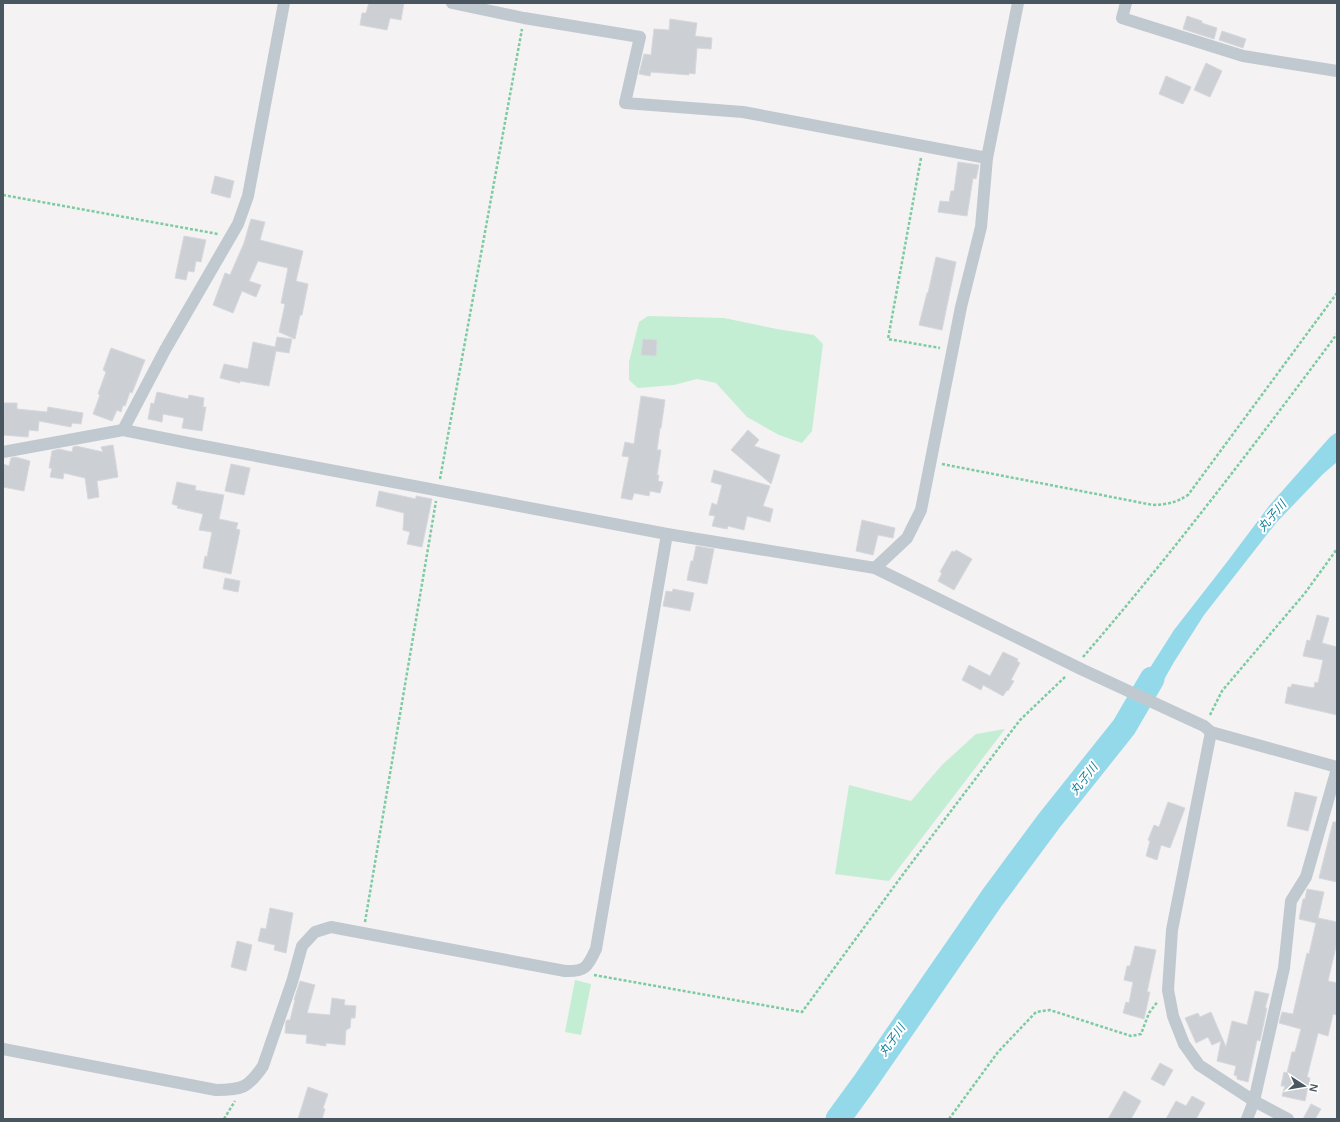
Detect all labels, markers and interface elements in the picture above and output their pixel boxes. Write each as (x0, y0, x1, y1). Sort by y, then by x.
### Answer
water label: 丸子川 (1255, 496, 1290, 534)
water label: 丸子川 (1067, 759, 1102, 797)
water label: 丸子川 (876, 1020, 909, 1059)
north arrow (1284, 1066, 1324, 1106)
text: N (1307, 1083, 1320, 1093)

